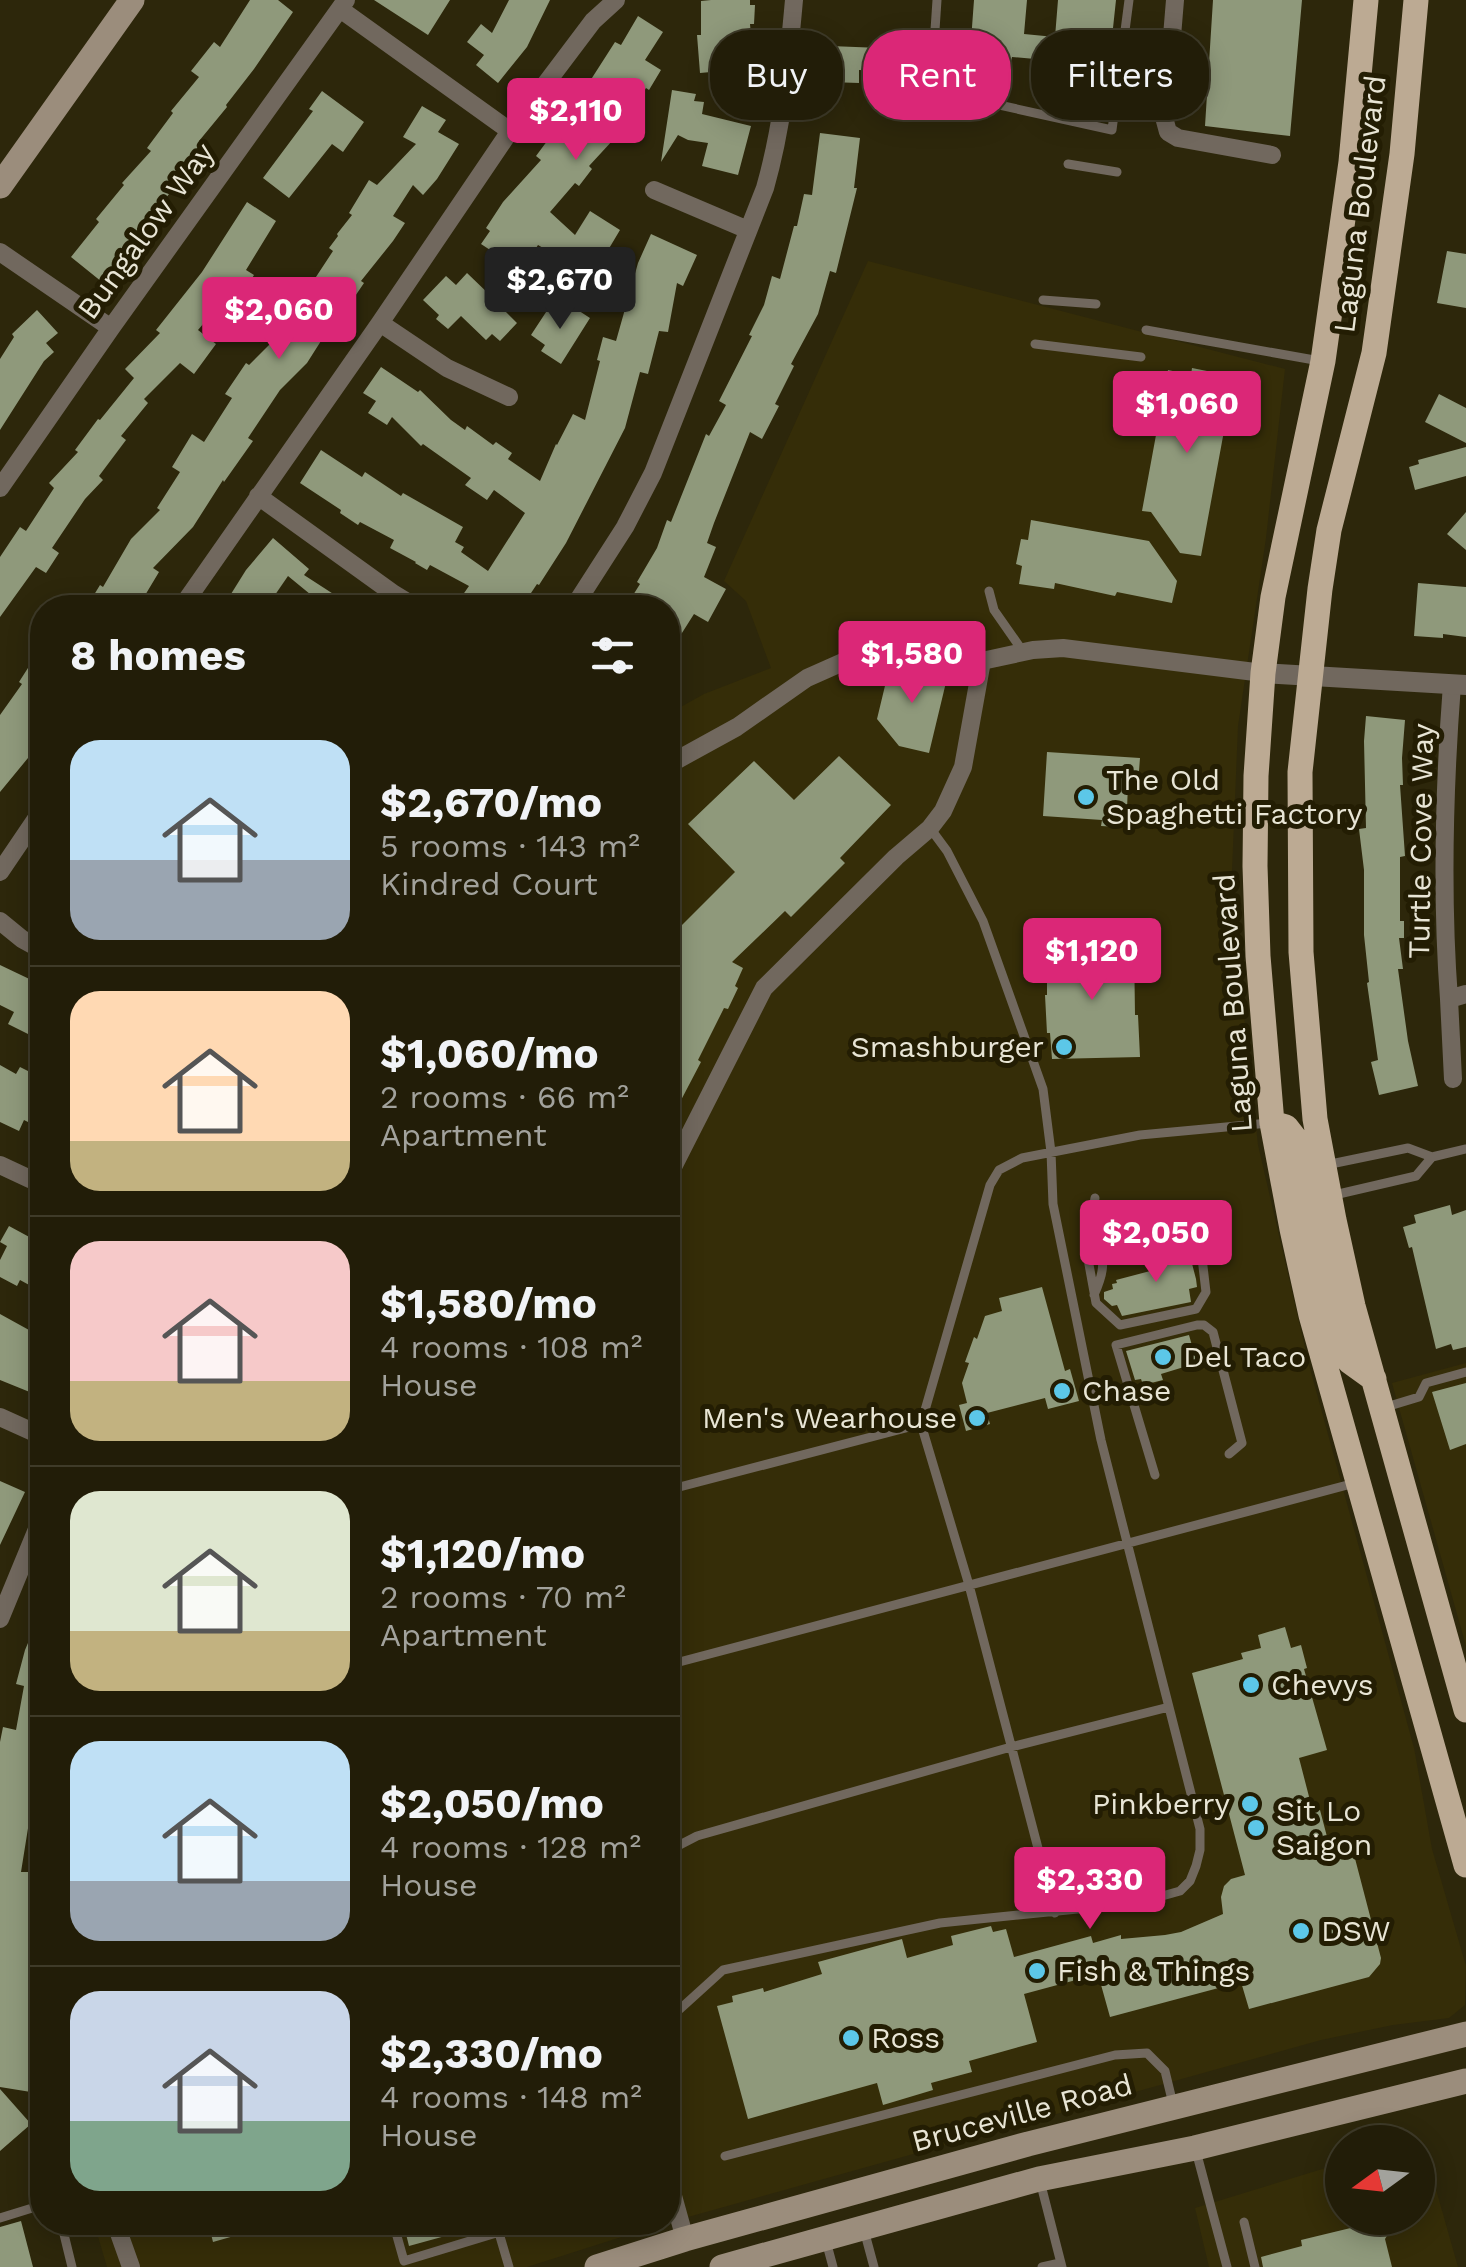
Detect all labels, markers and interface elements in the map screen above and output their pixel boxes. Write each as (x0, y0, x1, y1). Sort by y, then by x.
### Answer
chip: Buy (710, 30, 843, 120)
chip: Rent (863, 30, 1011, 120)
chip: Filters (1031, 30, 1209, 120)
street label: Laguna Boulevard (1326, 73, 1393, 335)
pin: $2,110 (495, 78, 657, 163)
text: $2,110 (529, 91, 623, 129)
street label: Bungalow Way (70, 135, 222, 326)
pin: $2,670 (479, 247, 641, 332)
text: $2,670 (507, 260, 613, 298)
pin: $2,060 (198, 277, 360, 362)
text: $2,060 (224, 290, 334, 328)
pin: $1,060 (1106, 371, 1268, 456)
text: $1,060 (1135, 384, 1239, 422)
pin: $1,580 (831, 621, 993, 706)
icon: filters (585, 628, 640, 683)
text: 8 homes (70, 631, 246, 680)
text: $1,580 (861, 634, 963, 672)
street label: Turtle Cove Way (1401, 722, 1440, 959)
place label: The Old Spaghetti Factory (1106, 762, 1363, 831)
text: $2,670/mo (380, 778, 602, 827)
icon: home (150, 780, 270, 900)
marker: The Old Spaghetti Factory (1075, 786, 1097, 808)
text: 5 rooms · 143 m² (380, 827, 640, 865)
text: Kindred Court (380, 865, 598, 903)
street label: Laguna Boulevard (1206, 872, 1259, 1134)
pin: $1,120 (1011, 918, 1173, 1003)
text: $1,120 (1045, 931, 1139, 969)
text: $1,060/mo (380, 1029, 599, 1078)
place label: Smashburger (851, 1029, 1044, 1064)
icon: home (150, 1031, 270, 1151)
marker: Smashburger (1053, 1036, 1075, 1058)
text: 2 rooms · 66 m² (380, 1078, 629, 1116)
text: Apartment (380, 1116, 547, 1154)
pin: $2,050 (1075, 1200, 1237, 1285)
text: $2,050 (1102, 1213, 1210, 1251)
text: $1,580/mo (380, 1279, 597, 1328)
icon: home (150, 1281, 270, 1401)
text: 4 rooms · 108 m² (380, 1328, 642, 1366)
place label: Del Taco (1183, 1339, 1306, 1374)
marker: Del Taco (1152, 1346, 1174, 1368)
text: House (380, 1366, 478, 1404)
place label: Chase (1082, 1373, 1171, 1408)
marker: Chase (1051, 1380, 1073, 1402)
place label: Men's Wearhouse (702, 1400, 957, 1435)
marker: Men's Wearhouse (966, 1407, 988, 1429)
text: $1,120/mo (380, 1529, 585, 1578)
icon: home (150, 1531, 270, 1651)
text: 2 rooms · 70 m² (380, 1578, 626, 1616)
text: Apartment (380, 1616, 547, 1654)
place label: Chevys (1271, 1667, 1374, 1702)
marker: Chevys (1240, 1674, 1262, 1696)
text: $2,050/mo (380, 1779, 604, 1828)
icon: home (150, 1781, 270, 1901)
place label: Pinkberry (1092, 1786, 1231, 1821)
marker: Pinkberry (1239, 1793, 1261, 1815)
place label: Sit Lo Saigon (1276, 1793, 1372, 1862)
marker: Sit Lo Saigon (1245, 1817, 1267, 1839)
text: 4 rooms · 128 m² (380, 1828, 641, 1866)
pin: $2,330 (1009, 1847, 1171, 1932)
text: $2,330 (1036, 1860, 1144, 1898)
text: House (380, 1866, 478, 1904)
place label: DSW (1321, 1913, 1391, 1948)
marker: DSW (1290, 1920, 1312, 1942)
place label: Fish & Things (1057, 1953, 1250, 1988)
marker: Fish & Things (1026, 1960, 1048, 1982)
place label: Ross (871, 2020, 940, 2055)
marker: Ross (840, 2027, 862, 2049)
text: $2,330/mo (380, 2029, 603, 2078)
icon: home (150, 2031, 270, 2151)
street label: Bruceville Road (908, 2066, 1136, 2159)
text: 4 rooms · 148 m² (380, 2078, 642, 2116)
text: House (380, 2116, 478, 2154)
north arrow (1325, 2125, 1435, 2235)
map controls (1325, 2125, 1435, 2235)

